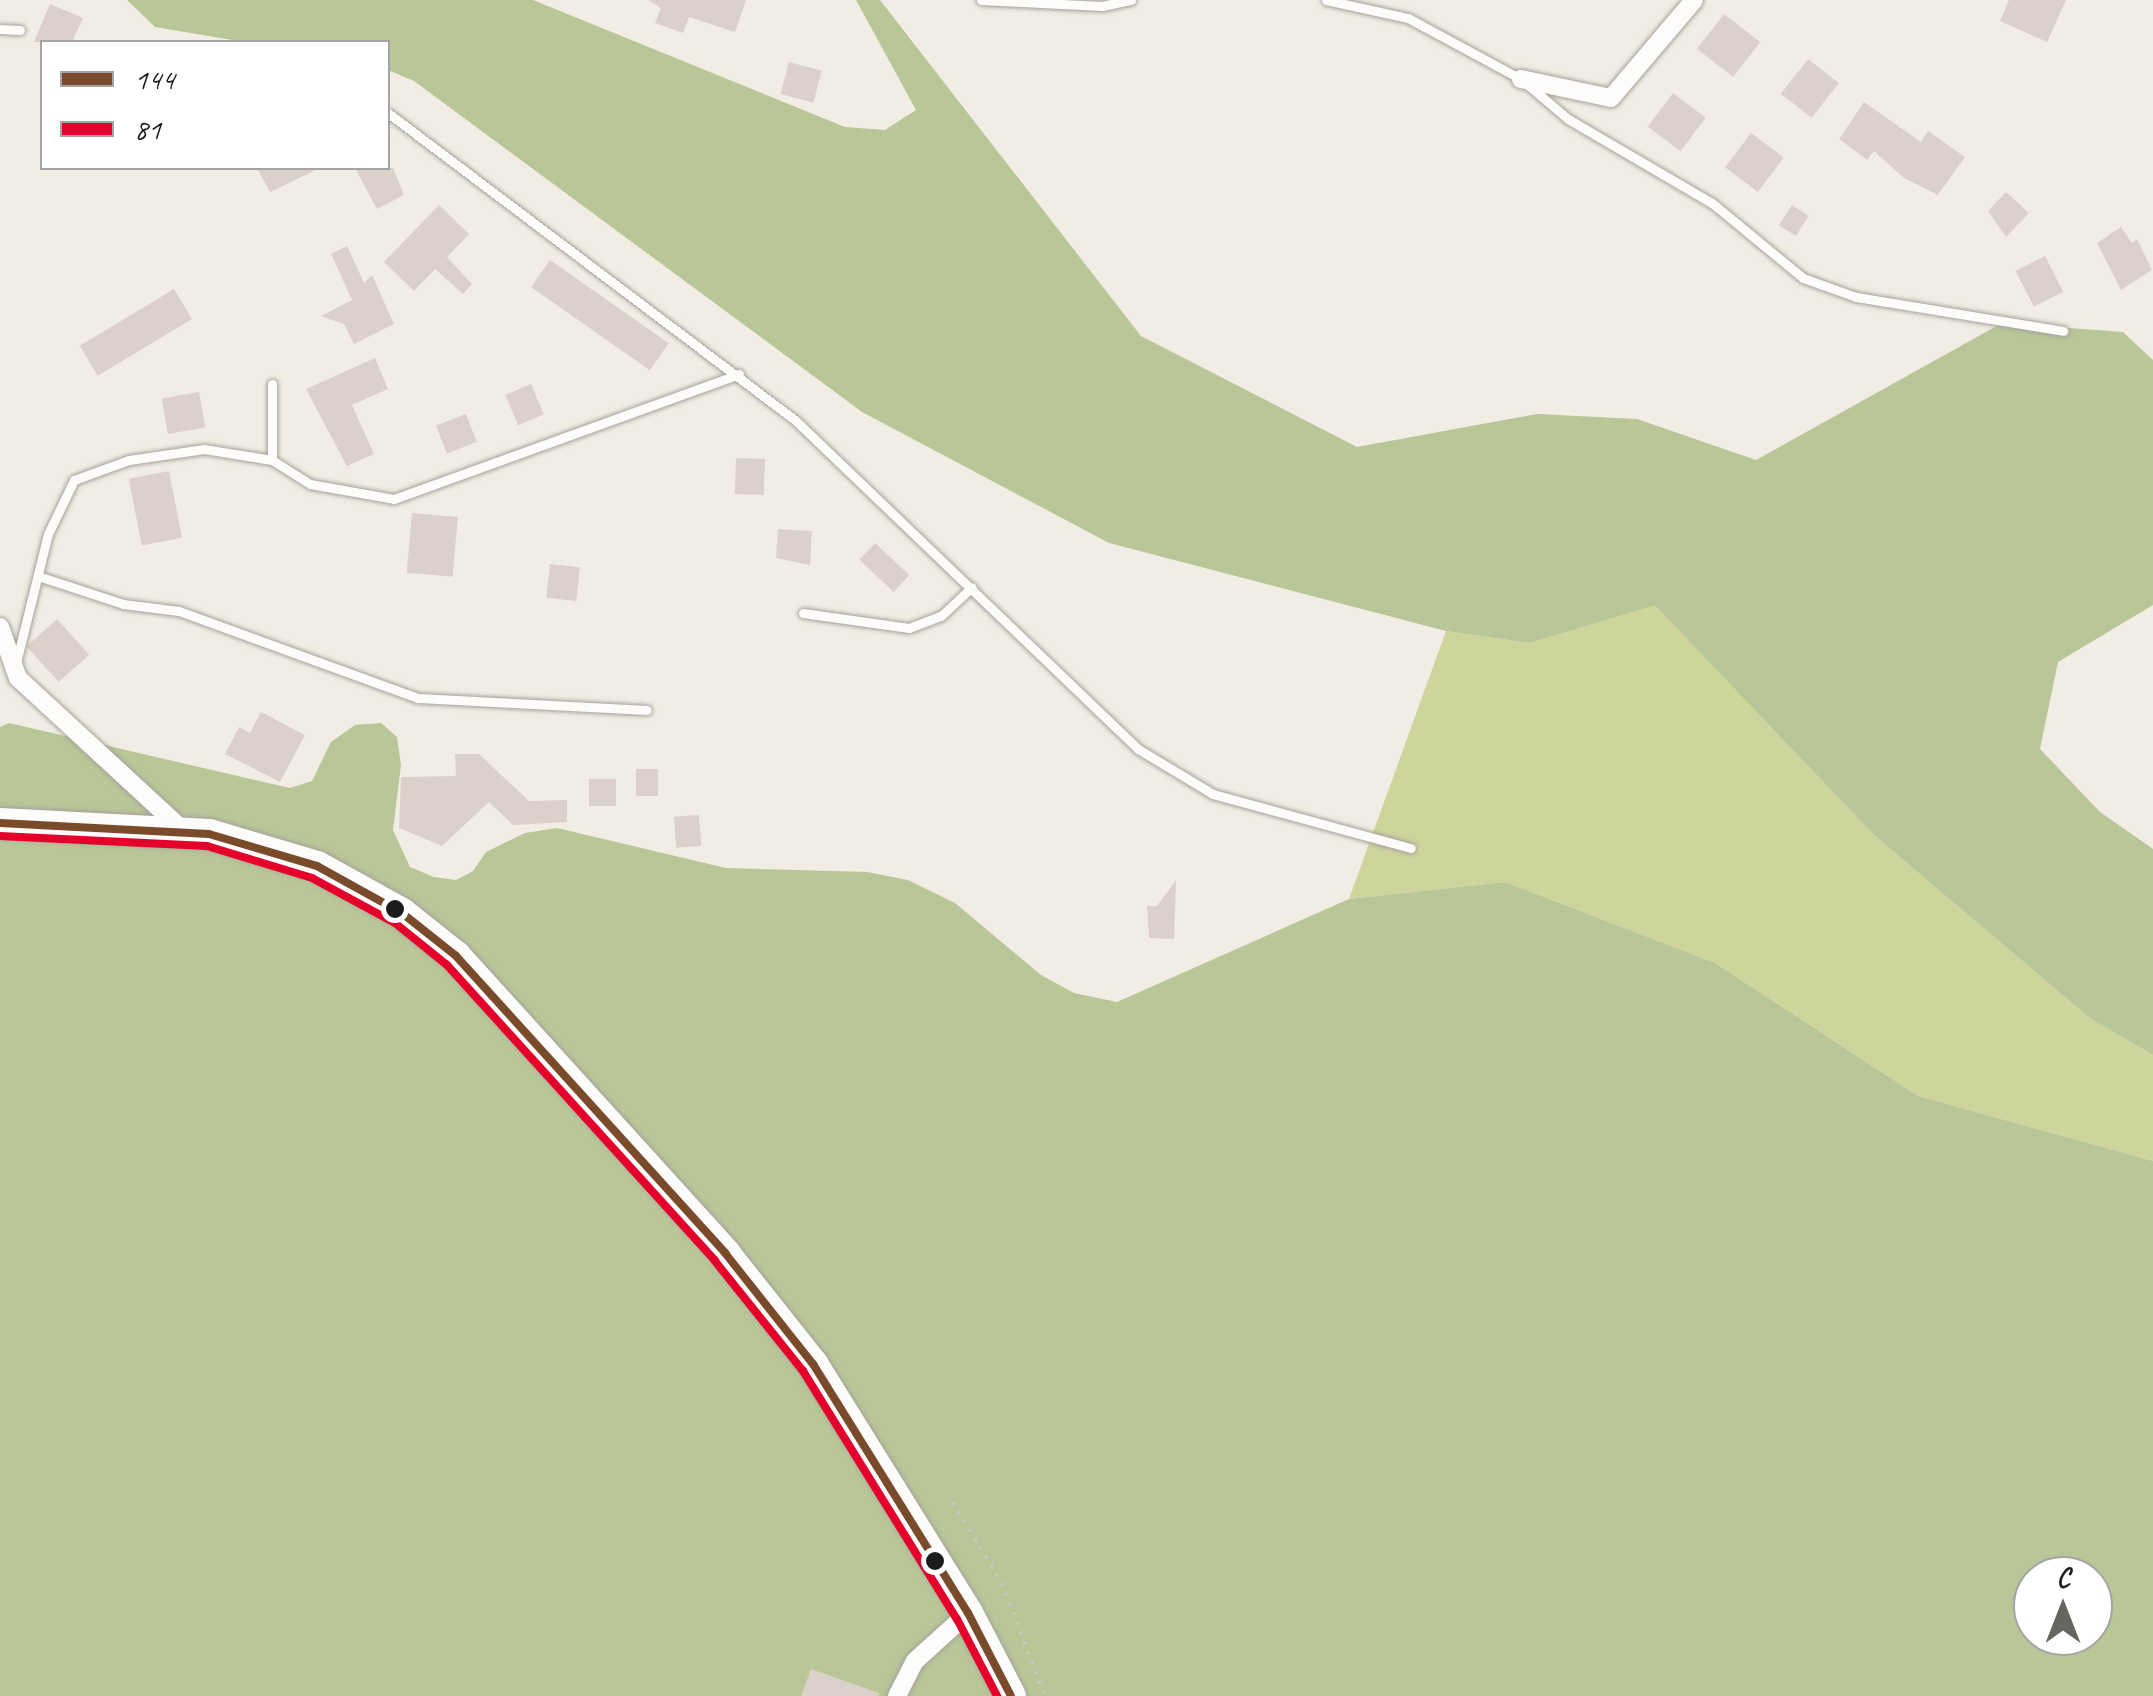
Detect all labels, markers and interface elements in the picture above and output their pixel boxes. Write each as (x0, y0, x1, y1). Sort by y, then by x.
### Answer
legend (40, 40, 390, 170)
text: 144 (134, 60, 175, 98)
text: 81 (134, 110, 161, 148)
unlabelled marker (385, 899, 405, 919)
unlabelled marker (925, 1551, 945, 1571)
north arrow (2013, 1556, 2113, 1656)
text: С (2056, 1560, 2070, 1595)

